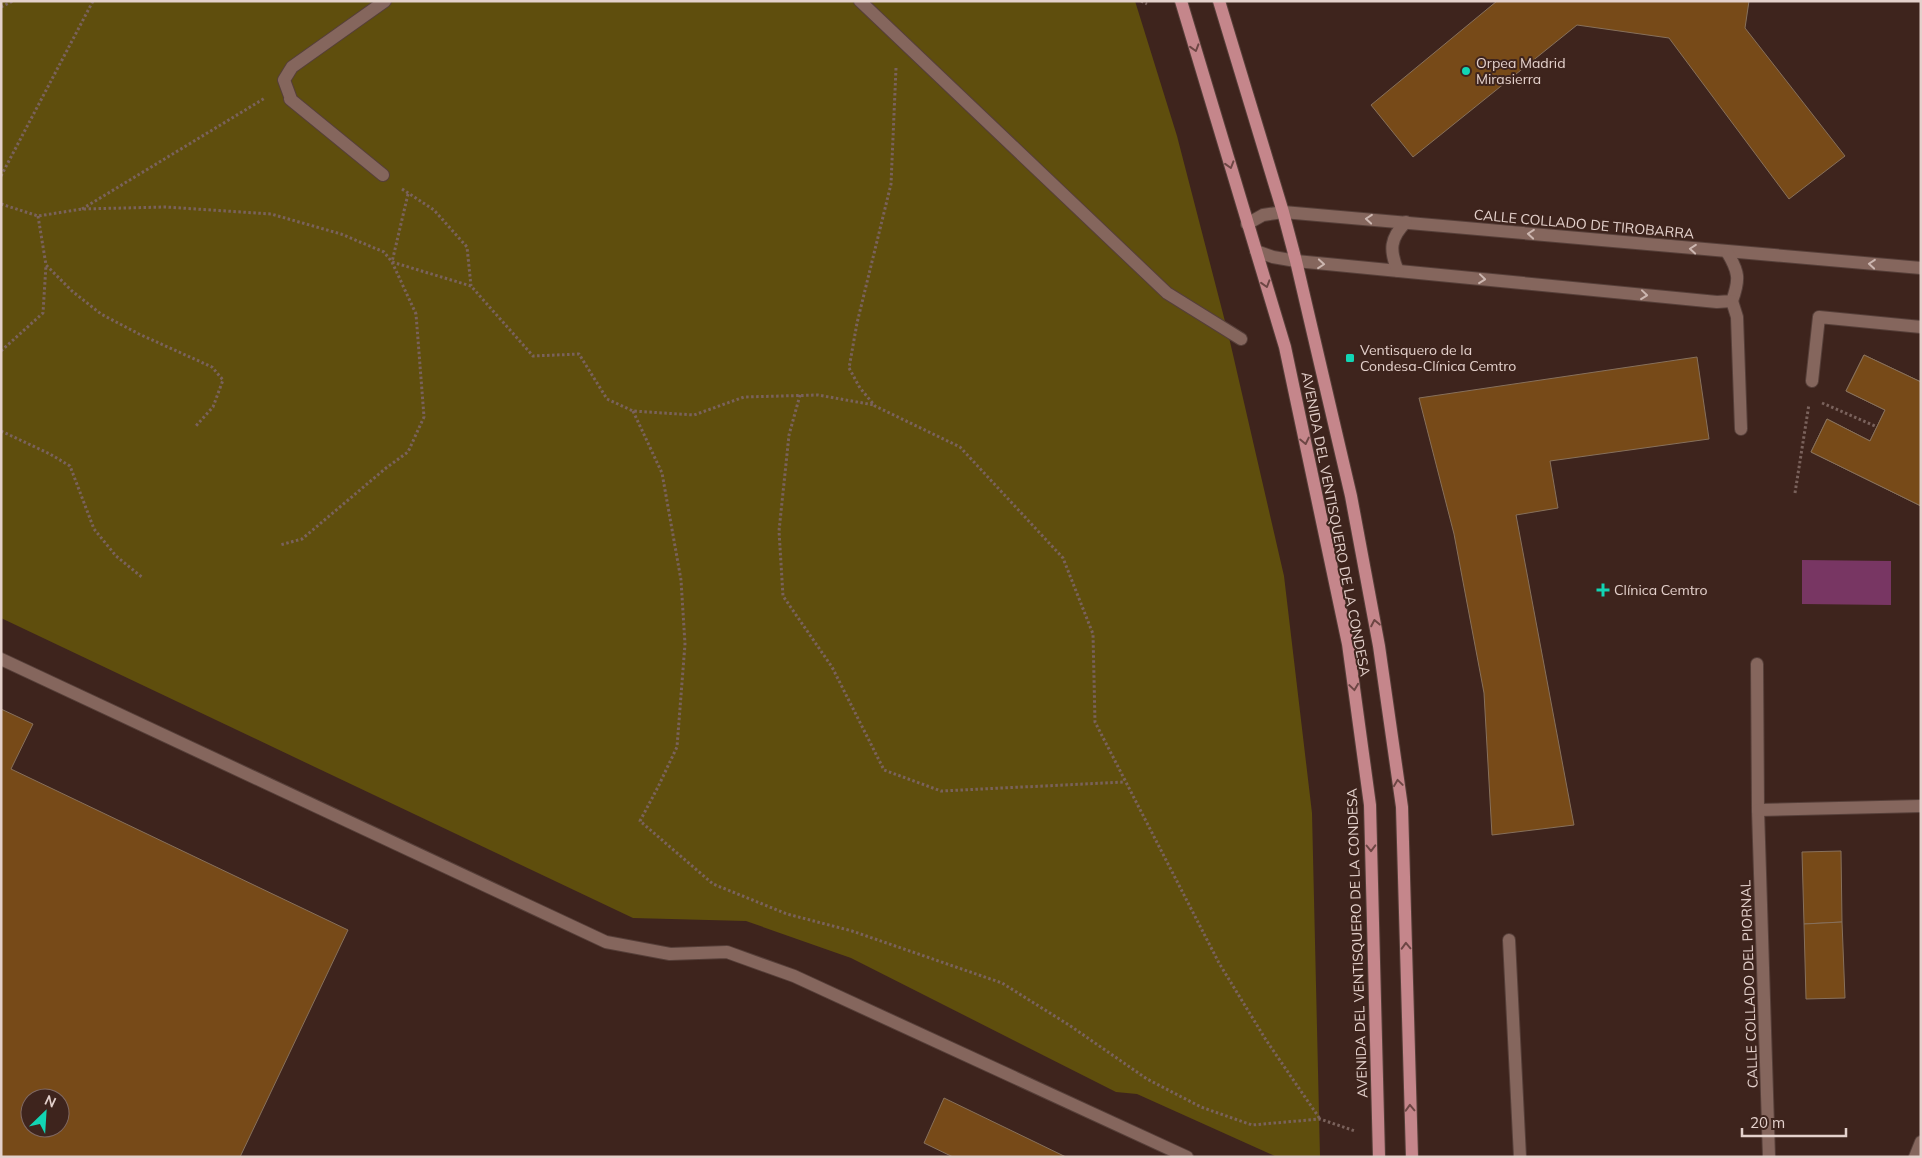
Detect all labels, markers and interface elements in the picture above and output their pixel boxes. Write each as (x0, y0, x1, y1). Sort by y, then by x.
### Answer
one-way arrow (1189, 43, 1199, 52)
place label: Orpea Madrid Mirasierra (1476, 54, 1566, 88)
marker: Orpea Madrid Mirasierra (1460, 65, 1472, 77)
one-way arrow (1225, 161, 1235, 169)
street label: CALLE COLLADO DE TIROBARRA (1473, 205, 1696, 243)
one-way arrow (1365, 214, 1373, 225)
one-way arrow (1527, 229, 1535, 240)
one-way arrow (1689, 244, 1697, 255)
one-way arrow (1317, 258, 1325, 269)
one-way arrow (1868, 259, 1876, 270)
one-way arrow (1479, 273, 1487, 284)
one-way arrow (1260, 279, 1270, 288)
one-way arrow (1640, 289, 1648, 300)
place label: Ventisquero de la Condesa-Clínica Cemtro (1360, 341, 1516, 375)
marker: Ventisquero de la Condesa-Clínica Cemtro (1344, 352, 1356, 364)
street label: AVENIDA DEL VENTISQUERO DE LA CONDESA (1298, 370, 1375, 679)
one-way arrow (1299, 437, 1310, 446)
place label: Clínica Cemtro (1614, 581, 1708, 599)
marker: Clínica Cemtro (1596, 583, 1610, 597)
one-way arrow (1370, 618, 1380, 627)
one-way arrow (1348, 683, 1359, 691)
one-way arrow (1394, 779, 1404, 788)
street label: AVENIDA DEL VENTISQUERO DE LA CONDESA (1343, 787, 1371, 1098)
one-way arrow (1365, 844, 1376, 852)
street label: CALLE COLLADO DEL PIORNAL (1736, 879, 1762, 1089)
one-way arrow (1400, 941, 1411, 949)
north arrow (20, 1088, 70, 1138)
text: N (42, 1091, 59, 1112)
one-way arrow (1405, 1104, 1415, 1112)
scale bar (1742, 1106, 1846, 1138)
text: 20 m (1750, 1113, 1785, 1132)

